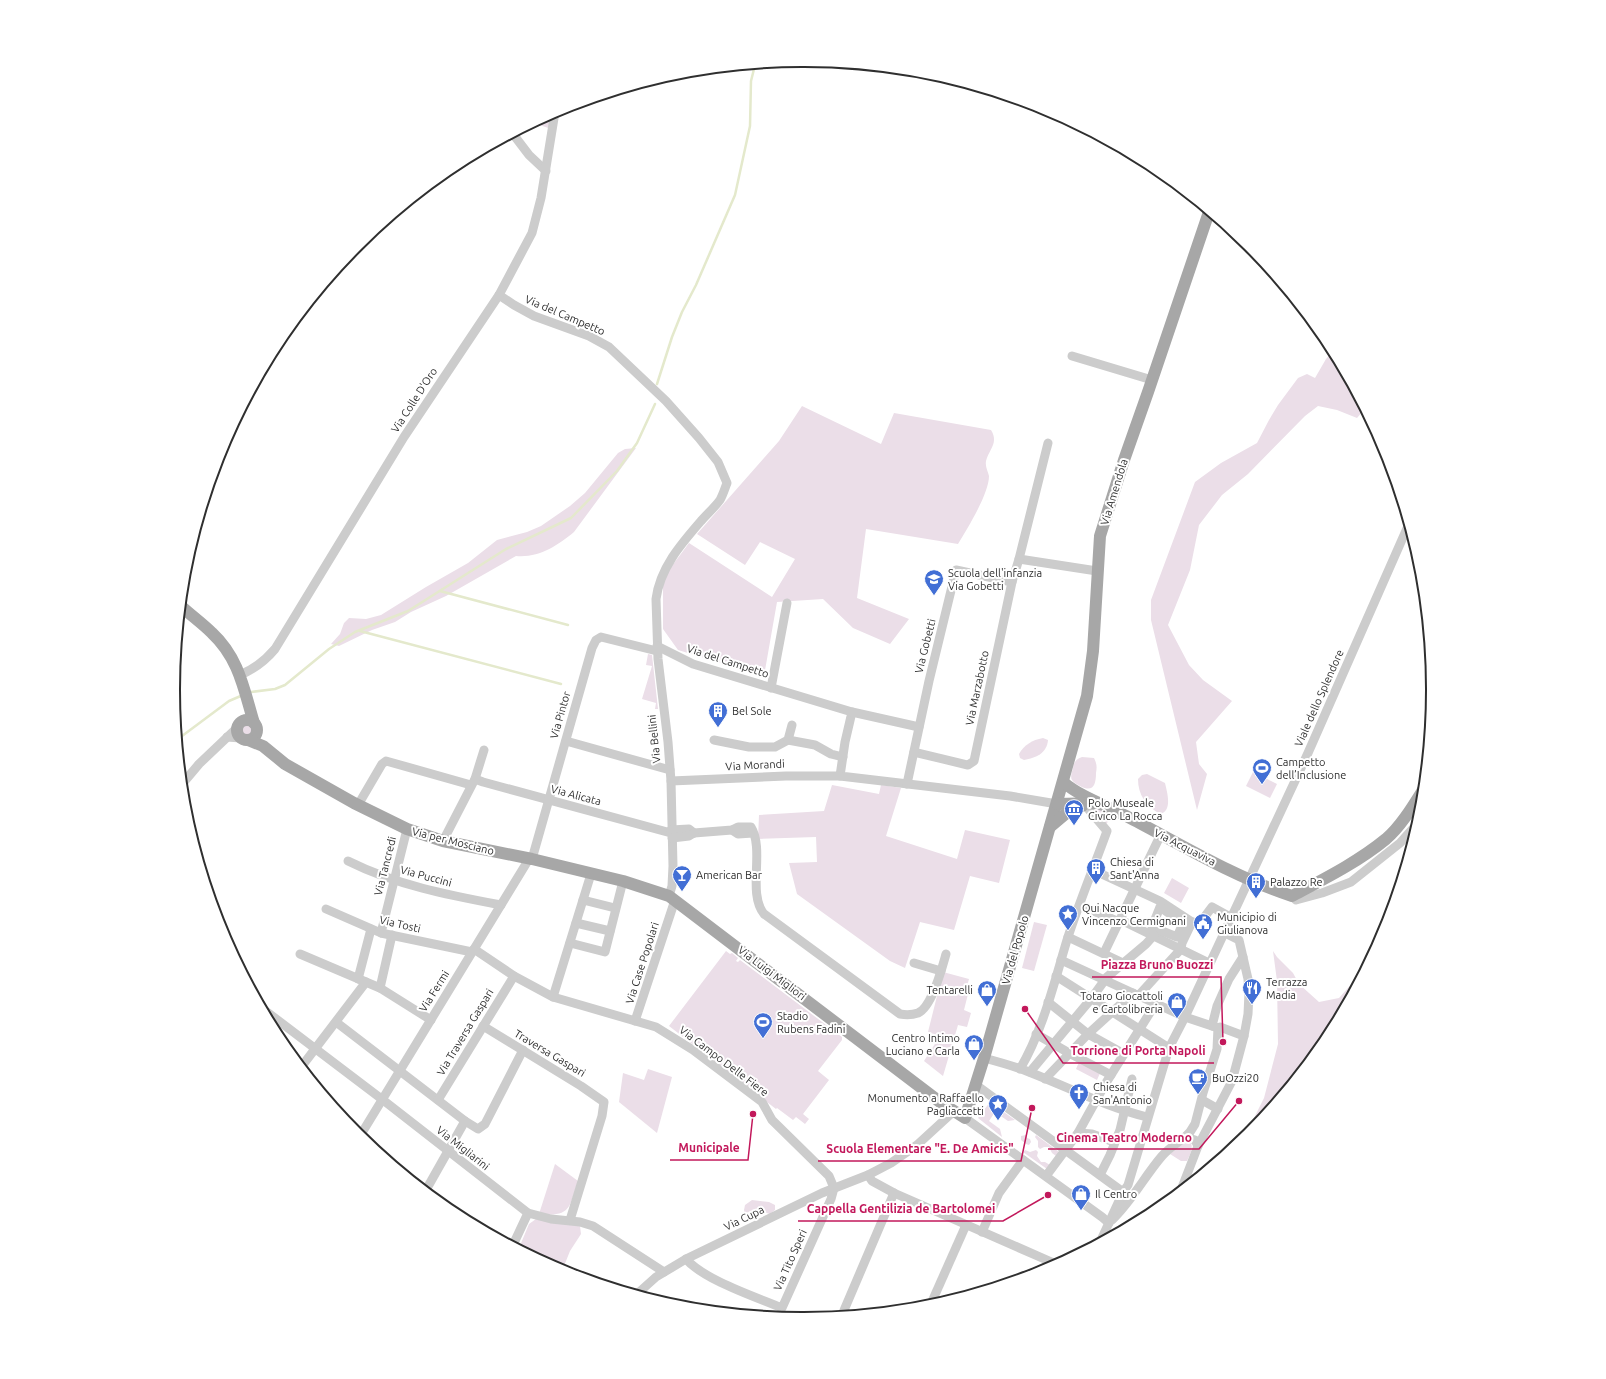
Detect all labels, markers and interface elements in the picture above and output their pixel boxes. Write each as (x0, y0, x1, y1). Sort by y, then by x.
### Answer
street label: Via del Campetto (523, 293, 607, 337)
street label: Via Colle D'Oro (389, 365, 439, 435)
street label: Via Amendola (1098, 457, 1130, 527)
place label: Scuola dell'infanzia Via Gobetti (948, 567, 1042, 592)
school or university icon: Scuola dell'infanzia Via Gobetti (923, 568, 945, 596)
street label: Via Gobetti (912, 618, 938, 674)
street label: Via del Campetto (685, 642, 771, 680)
street label: Viale dello Splendore (1292, 648, 1346, 748)
street label: Via Marzabotto (963, 649, 991, 727)
street label: Via Pintor (548, 689, 573, 740)
building icon: Bel Sole (707, 700, 729, 728)
place label: Bel Sole (732, 705, 772, 717)
street label: Via Bellini (645, 714, 663, 764)
place label: Campetto dell’Inclusione (1276, 756, 1346, 781)
street label: Via Morandi (725, 757, 785, 773)
sports icon: Campetto dell’Inclusione (1251, 757, 1273, 785)
street label: Via Alicata (550, 783, 602, 807)
place label: Polo Museale Civico La Rocca (1088, 797, 1162, 822)
museum icon: Polo Museale Civico La Rocca (1063, 798, 1085, 826)
street label: Via per Mosciano (411, 825, 495, 857)
street label: Via Acquaviva (1152, 826, 1218, 868)
street label: Via Tancredi (372, 835, 398, 897)
place label: Chiesa di Sant'Anna (1110, 856, 1159, 881)
building icon: Chiesa di Sant'Anna (1085, 857, 1107, 885)
street label: Via Puccini (399, 863, 453, 889)
bar icon: American Bar (671, 864, 693, 892)
place label: American Bar (696, 869, 763, 881)
building icon: Palazzo Re (1245, 871, 1267, 899)
place label: Palazzo Re (1270, 876, 1323, 888)
place label: Qui Nacque Vincenzo Cermignani (1082, 902, 1186, 927)
place icon: Qui Nacque Vincenzo Cermignani (1057, 903, 1079, 931)
place label: Municipio di Giulianova (1217, 911, 1277, 936)
public building icon: Municipio di Giulianova (1192, 912, 1214, 940)
street label: Via Tosti (378, 913, 422, 935)
street label: Via del Popolo (999, 914, 1031, 986)
street label: Via Case Popolari (623, 921, 661, 1005)
street label: Via Luigi Migliori (736, 944, 808, 1002)
callout: Piazza Bruno Buozzi (1092, 953, 1221, 977)
text: Piazza Bruno Buozzi (1101, 958, 1213, 971)
street label: Via Fermi (417, 968, 451, 1014)
place label: Terrazza Madia (1266, 976, 1307, 1001)
restaurant icon: Terrazza Madia (1241, 977, 1263, 1005)
shop icon: Tentarelli (976, 979, 998, 1007)
place label: Tentarelli (926, 984, 973, 996)
street label: Via Traversa Gaspari (434, 987, 496, 1077)
place label: Totaro Giocattoli e Cartolibreria (1080, 990, 1163, 1015)
shop icon: Totaro Giocattoli e Cartolibreria (1166, 991, 1188, 1019)
place label: Stadio Rubens Fadini (777, 1010, 845, 1035)
sports icon: Stadio Rubens Fadini (752, 1011, 774, 1039)
street label: Via Campo Delle Fiere (677, 1024, 771, 1098)
street label: Traversa Gaspari (512, 1027, 588, 1079)
place label: Centro Intimo Luciano e Carla (886, 1032, 960, 1057)
shop icon: Centro Intimo Luciano e Carla (963, 1033, 985, 1061)
callout: Torrione di Porta Napoli (1063, 1039, 1214, 1063)
text: Torrione di Porta Napoli (1071, 1044, 1205, 1057)
cafe icon: BuOzzi20 (1187, 1067, 1209, 1095)
place label: BuOzzi20 (1212, 1072, 1259, 1084)
place label: Chiesa di San'Antonio (1093, 1081, 1152, 1106)
church icon: Chiesa di San'Antonio (1068, 1082, 1090, 1110)
place label: Monumento a Raffaello Pagliaccetti (867, 1092, 984, 1117)
place icon: Monumento a Raffaello Pagliaccetti (987, 1093, 1009, 1121)
street label: Via Migliarini (434, 1124, 492, 1172)
callout: Cinema Teatro Moderno (1048, 1125, 1199, 1149)
text: Cinema Teatro Moderno (1056, 1131, 1192, 1144)
callout: Municipale (670, 1136, 748, 1160)
callout: Scuola Elementare "E. De Amicis" (818, 1137, 1021, 1161)
text: Municipale (678, 1141, 740, 1154)
text: Scuola Elementare "E. De Amicis" (826, 1142, 1014, 1155)
shop icon: Il Centro (1070, 1183, 1092, 1211)
place label: Il Centro (1095, 1188, 1137, 1200)
callout: Cappella Gentilizia de Bartolomei (798, 1197, 1003, 1221)
text: Cappella Gentilizia de Bartolomei (807, 1202, 995, 1215)
street label: Via Cupa (722, 1203, 766, 1233)
street label: Via Tito Speri (771, 1228, 809, 1292)

